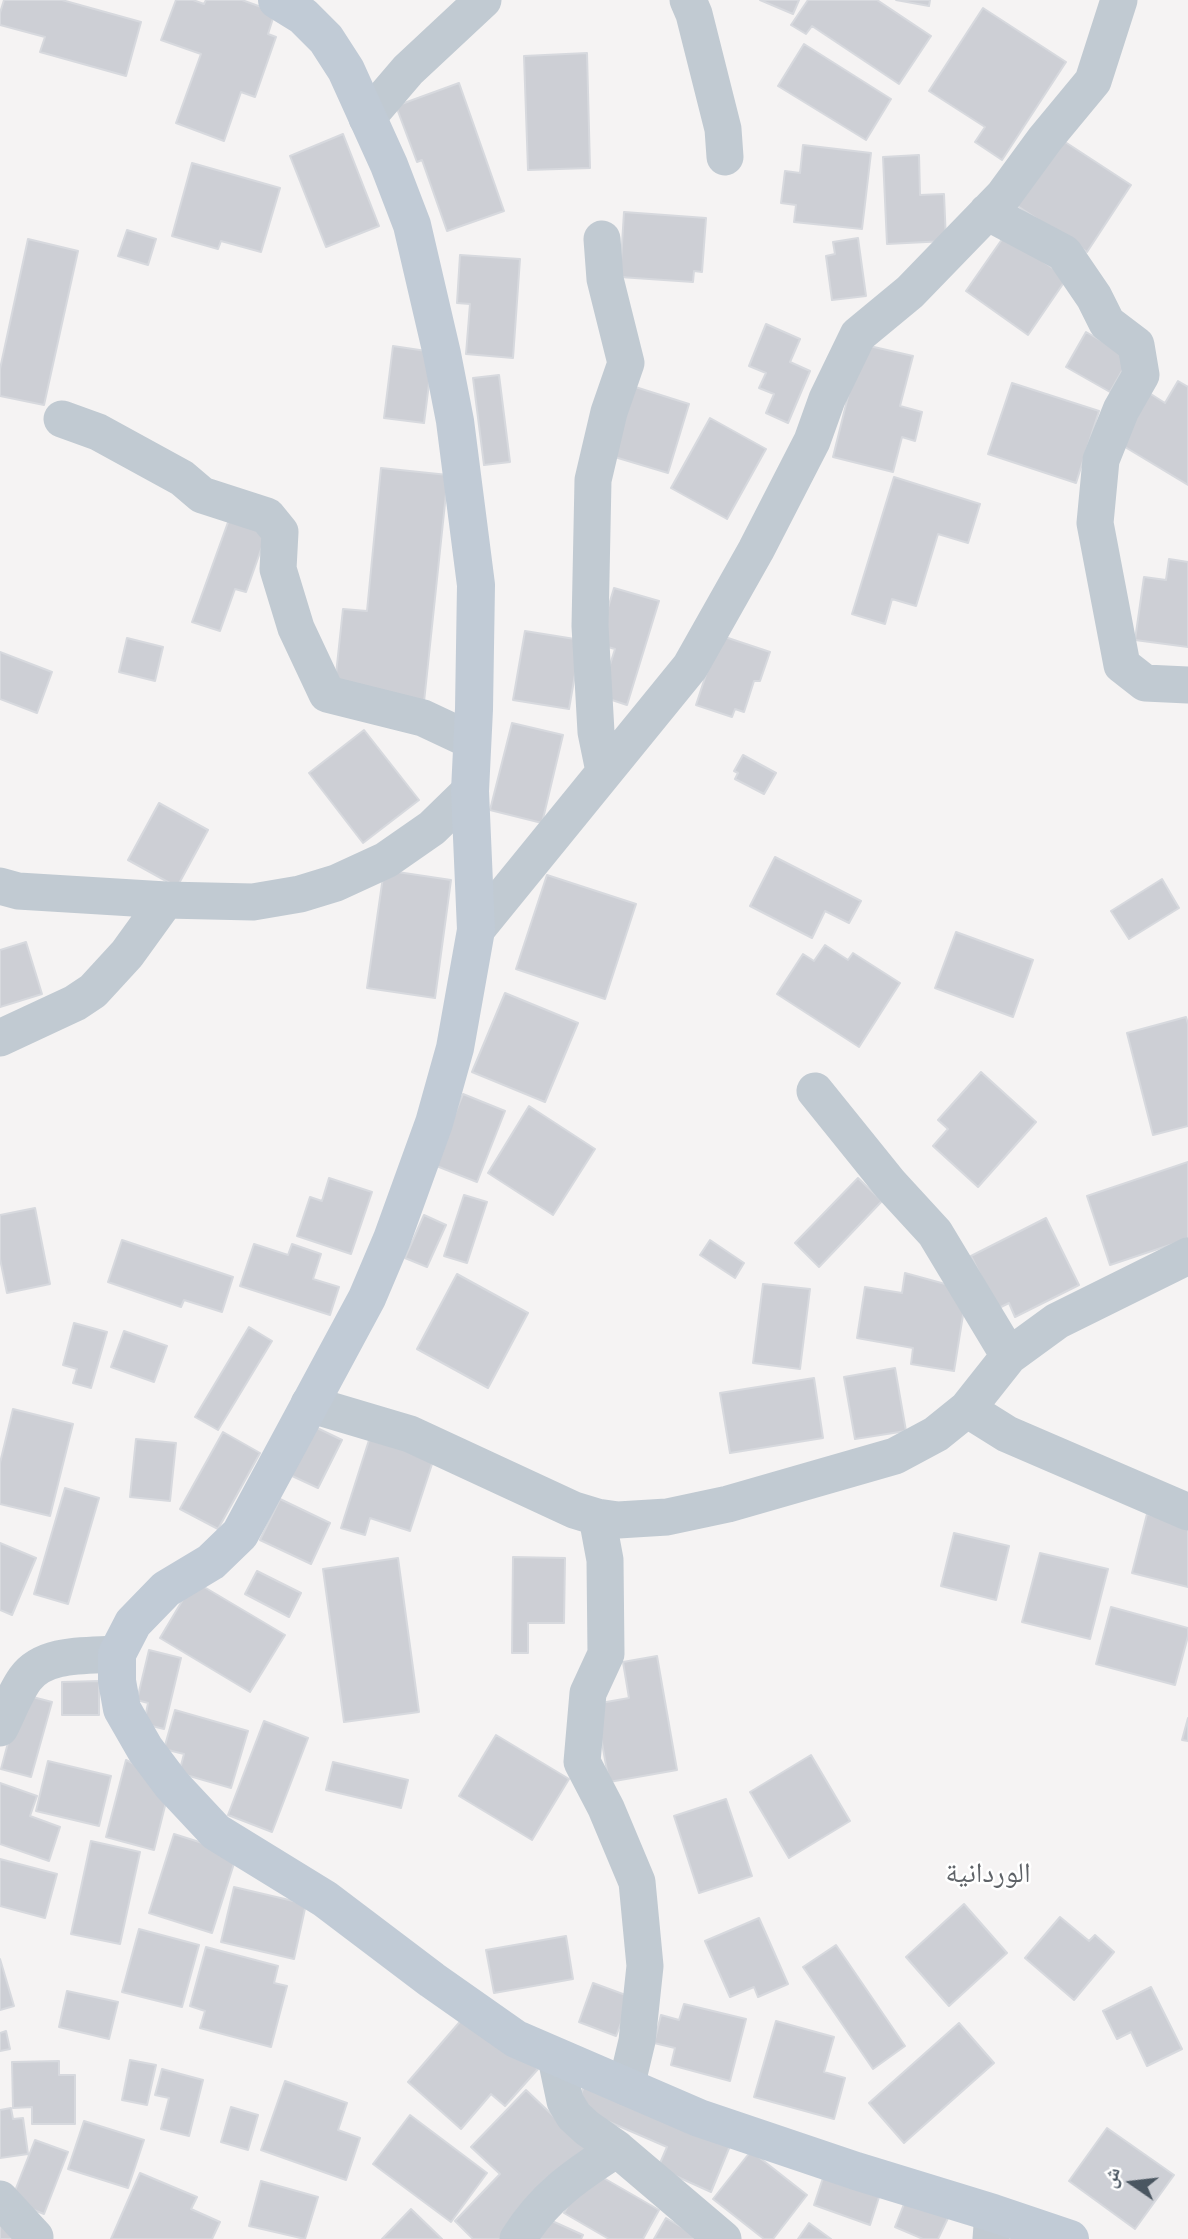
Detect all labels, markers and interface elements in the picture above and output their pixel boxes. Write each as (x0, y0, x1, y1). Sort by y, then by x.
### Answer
district label: الوردانية (945, 1858, 1031, 1892)
north arrow (1097, 2148, 1167, 2218)
text: ش (1096, 2165, 1127, 2191)

